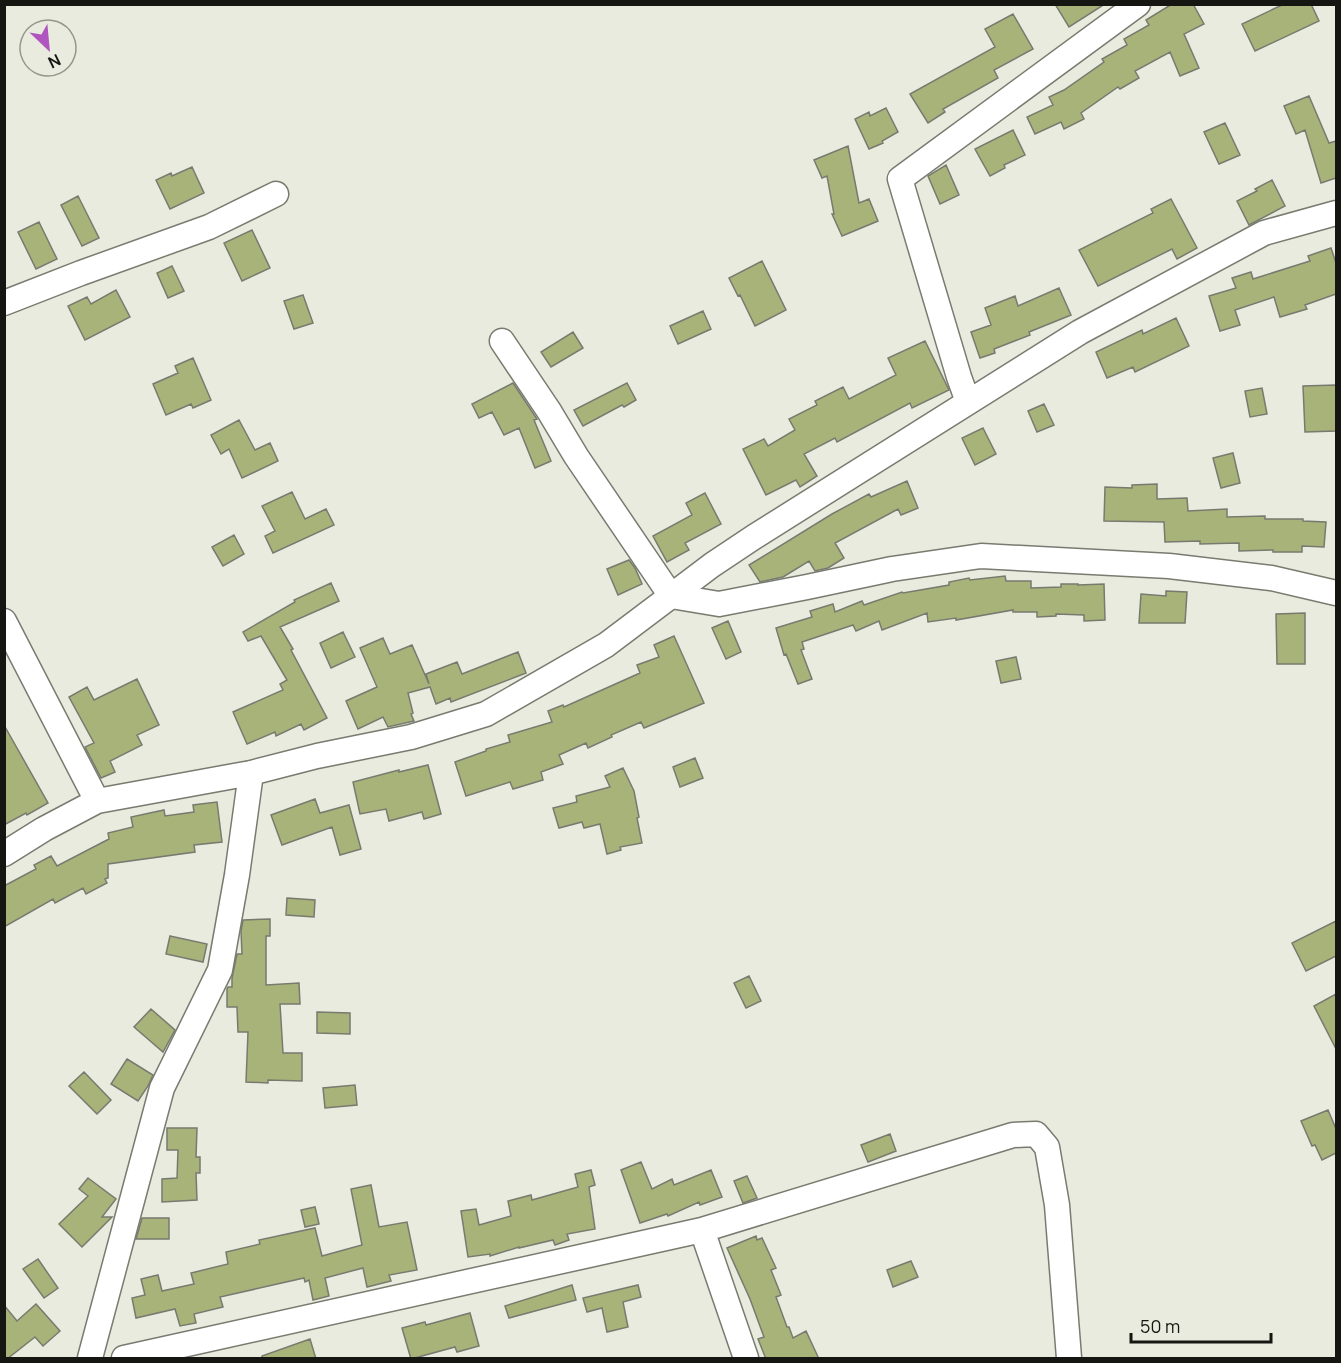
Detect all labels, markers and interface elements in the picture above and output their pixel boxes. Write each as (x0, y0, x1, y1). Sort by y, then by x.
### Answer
north arrow (18, 18, 78, 78)
text: N (45, 49, 65, 74)
scale bar (1131, 1306, 1270, 1344)
text: 50 m (1140, 1314, 1180, 1338)

